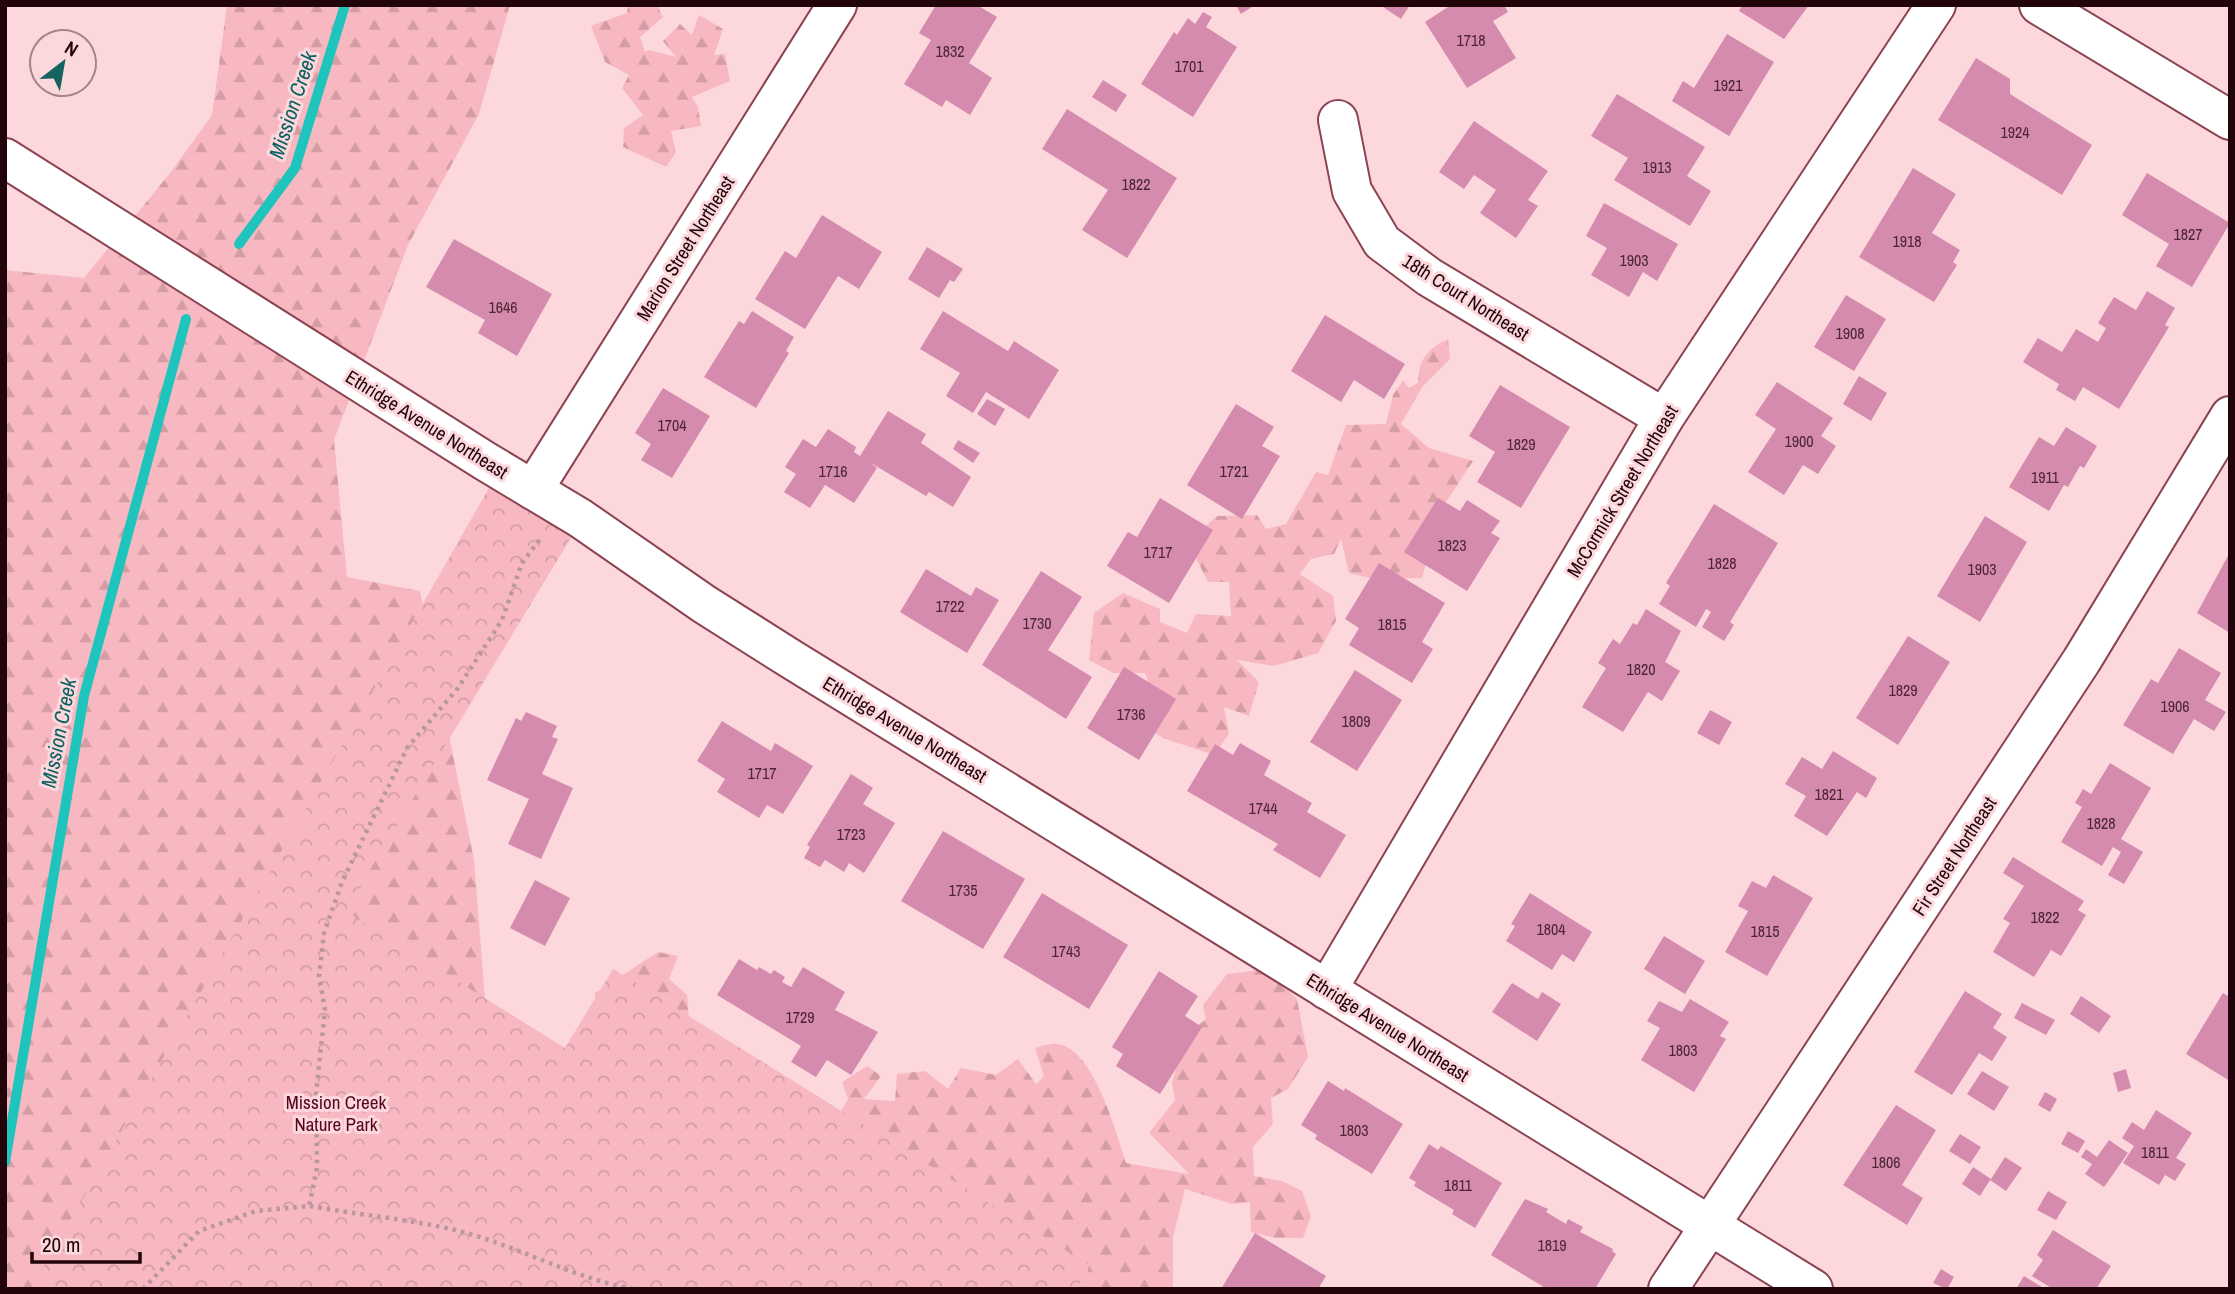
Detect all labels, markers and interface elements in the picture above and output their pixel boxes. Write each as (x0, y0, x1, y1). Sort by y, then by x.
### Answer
north arrow (28, 28, 98, 98)
house number: 1718 (1456, 29, 1486, 51)
text: N (60, 34, 83, 62)
house number: 1832 (935, 40, 965, 62)
water label: Mission Creek (262, 46, 324, 162)
house number: 1701 (1174, 55, 1204, 77)
house number: 1921 (1713, 74, 1743, 96)
house number: 1924 (2000, 121, 2030, 143)
house number: 1913 (1642, 156, 1672, 178)
street label: Marion Street Northeast (630, 170, 740, 325)
house number: 1822 (1121, 173, 1151, 195)
house number: 1827 (2173, 223, 2203, 245)
house number: 1918 (1892, 230, 1922, 252)
street label: 18th Court Northeast (1398, 248, 1535, 347)
house number: 1903 (1619, 249, 1649, 271)
house number: 1646 (488, 296, 518, 318)
house number: 1908 (1835, 322, 1865, 344)
street label: Ethridge Avenue Northeast (341, 363, 514, 485)
street label: McCormick Street Northeast (1560, 400, 1684, 582)
house number: 1704 (657, 414, 687, 436)
house number: 1900 (1784, 430, 1814, 452)
house number: 1829 (1506, 433, 1536, 455)
house number: 1716 (818, 460, 848, 482)
house number: 1721 (1219, 460, 1249, 482)
house number: 1911 (2031, 466, 2060, 488)
house number: 1823 (1437, 534, 1467, 556)
house number: 1717 (1143, 541, 1173, 563)
house number: 1828 (1707, 552, 1737, 574)
house number: 1903 (1967, 558, 1997, 580)
house number: 1722 (935, 595, 965, 617)
house number: 1730 (1022, 612, 1052, 634)
house number: 1815 (1377, 613, 1407, 635)
house number: 1820 (1626, 658, 1656, 680)
street label: Ethridge Avenue Northeast (818, 670, 992, 789)
water label: Mission Creek (34, 674, 84, 790)
house number: 1829 (1888, 679, 1918, 701)
house number: 1906 (2160, 695, 2190, 717)
house number: 1736 (1116, 703, 1146, 725)
house number: 1809 (1341, 710, 1371, 732)
house number: 1717 (747, 762, 777, 784)
house number: 1821 (1814, 783, 1844, 805)
street label: Fir Street Northeast (1906, 791, 2003, 920)
house number: 1744 (1248, 797, 1278, 819)
house number: 1828 (2086, 812, 2116, 834)
house number: 1723 (836, 823, 866, 845)
house number: 1735 (948, 879, 978, 901)
house number: 1822 (2030, 906, 2060, 928)
house number: 1804 (1536, 918, 1566, 940)
house number: 1815 (1750, 920, 1780, 942)
house number: 1743 (1051, 940, 1081, 962)
street label: Ethridge Avenue Northeast (1302, 966, 1475, 1088)
house number: 1729 (785, 1006, 815, 1028)
house number: 1803 (1668, 1039, 1698, 1061)
park label: Mission Creek Nature Park (286, 1089, 386, 1137)
house number: 1803 (1339, 1119, 1369, 1141)
house number: 1811 (2141, 1141, 2170, 1163)
house number: 1806 (1871, 1151, 1901, 1173)
house number: 1811 (1444, 1174, 1473, 1196)
scale bar (32, 1220, 140, 1264)
text: 20 m (42, 1230, 80, 1259)
house number: 1819 (1537, 1234, 1567, 1256)

